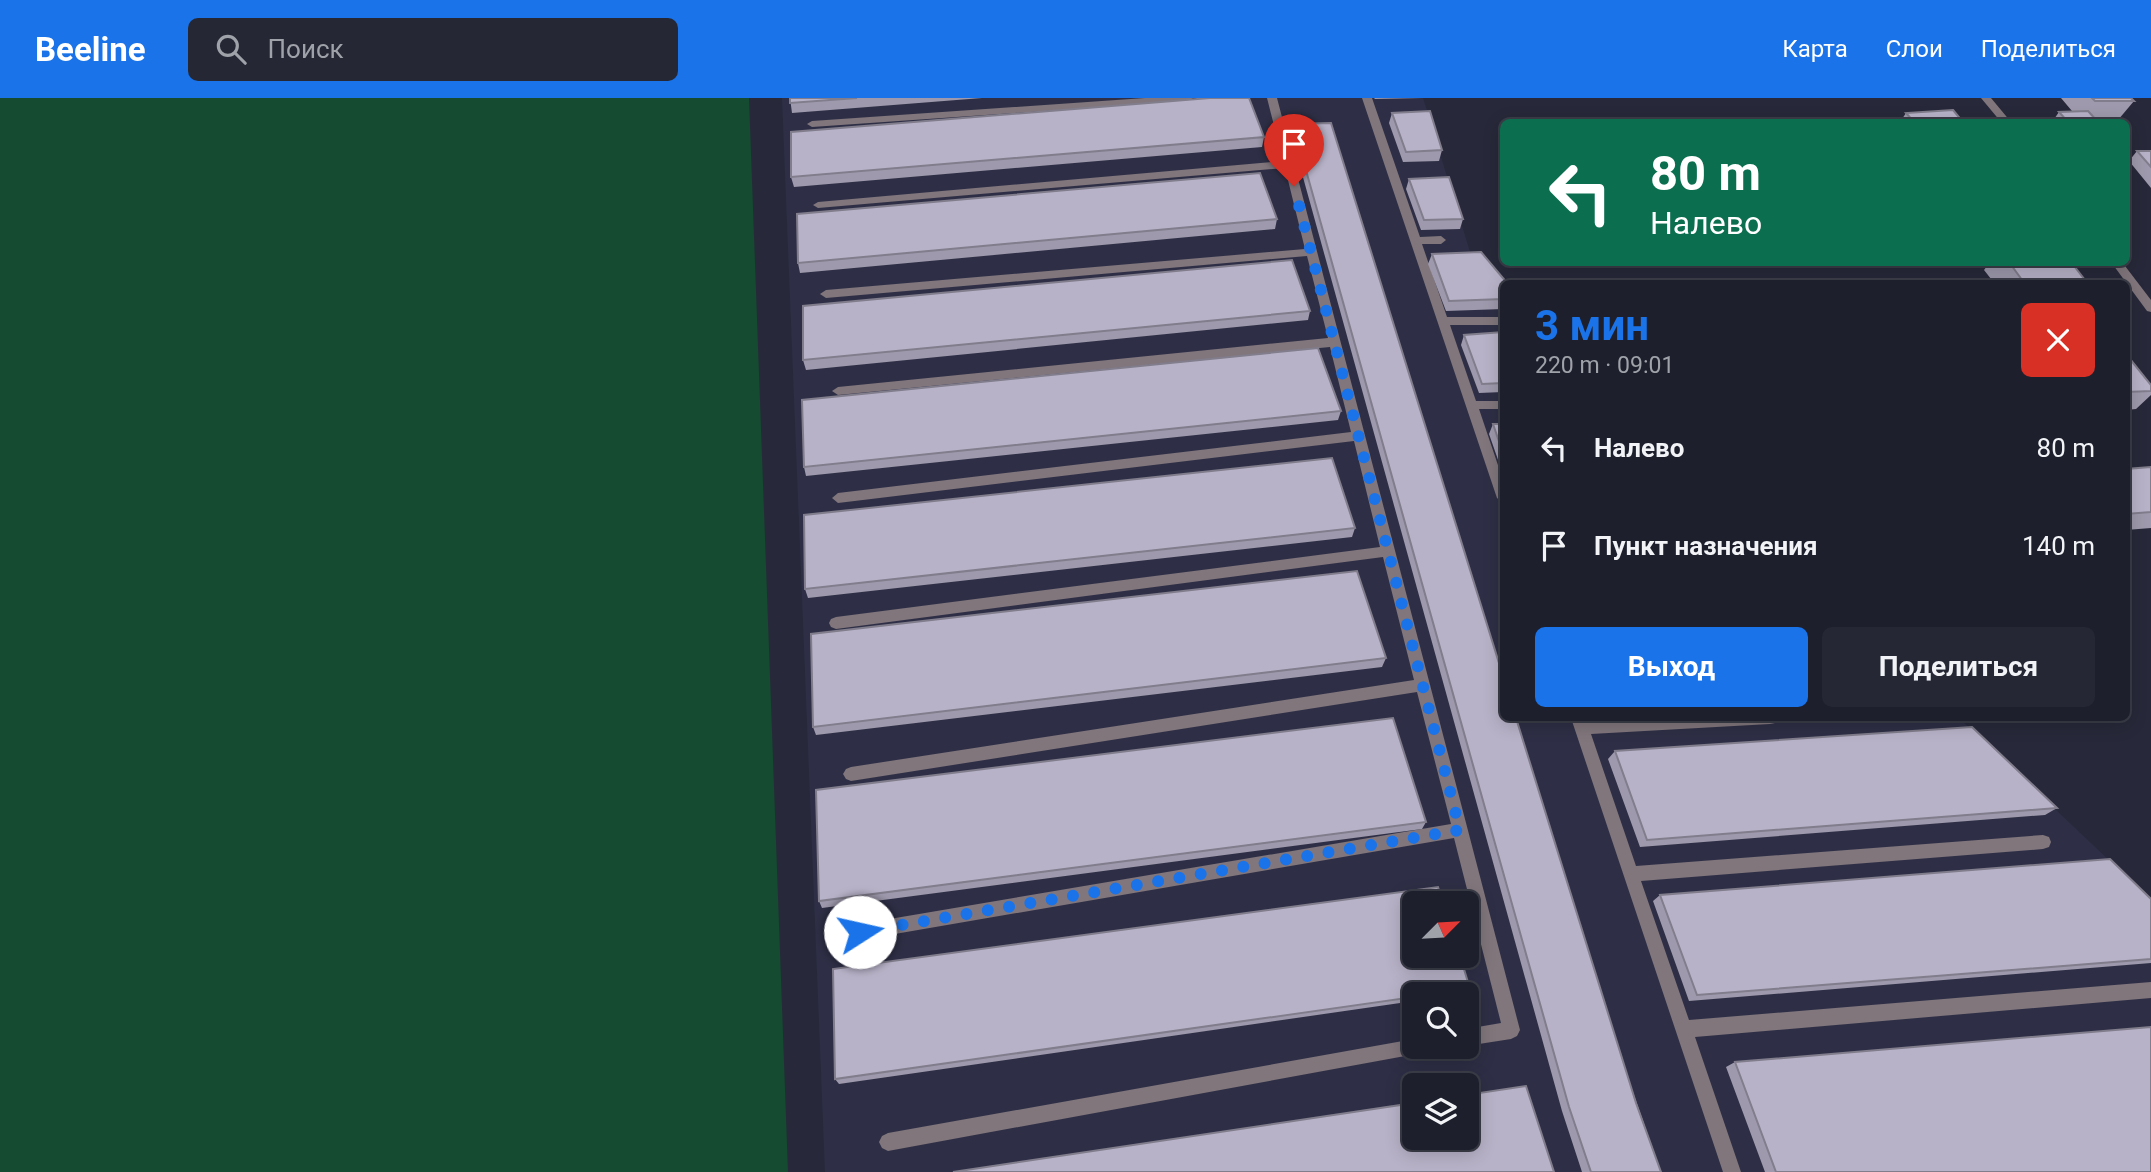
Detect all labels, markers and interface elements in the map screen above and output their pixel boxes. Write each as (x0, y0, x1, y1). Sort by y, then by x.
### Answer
search box (188, 18, 678, 81)
text: Beeline (35, 30, 146, 69)
icon: search (212, 30, 250, 68)
text: Поиск (268, 34, 344, 64)
text: Карта (1782, 35, 1848, 63)
text: Слои (1886, 35, 1943, 63)
text: Поделиться (1981, 35, 2116, 63)
pin (1264, 114, 1324, 186)
icon: arrive (1275, 125, 1313, 163)
text: 80 m (1650, 145, 1761, 202)
icon: left (1535, 147, 1626, 238)
text: Налево (1650, 204, 1762, 242)
text: 3 мин (1535, 301, 1649, 350)
button: close (2021, 303, 2095, 377)
text: 220 m · 09:01 (1535, 352, 1674, 379)
icon: left (1535, 429, 1573, 467)
text: Налево (1594, 433, 1684, 463)
text: 80 m (2037, 433, 2095, 463)
icon: arrive (1535, 527, 1573, 565)
text: Пункт назначения (1594, 531, 1818, 561)
text: 140 m (2022, 531, 2095, 561)
button: Выход (1535, 627, 1808, 707)
button: Поделиться (1822, 627, 2095, 707)
north arrow (1402, 891, 1479, 968)
map controls (1402, 891, 1479, 1150)
position arrow (823, 895, 897, 969)
button: search (1402, 982, 1479, 1059)
button: layers (1402, 1073, 1479, 1150)

